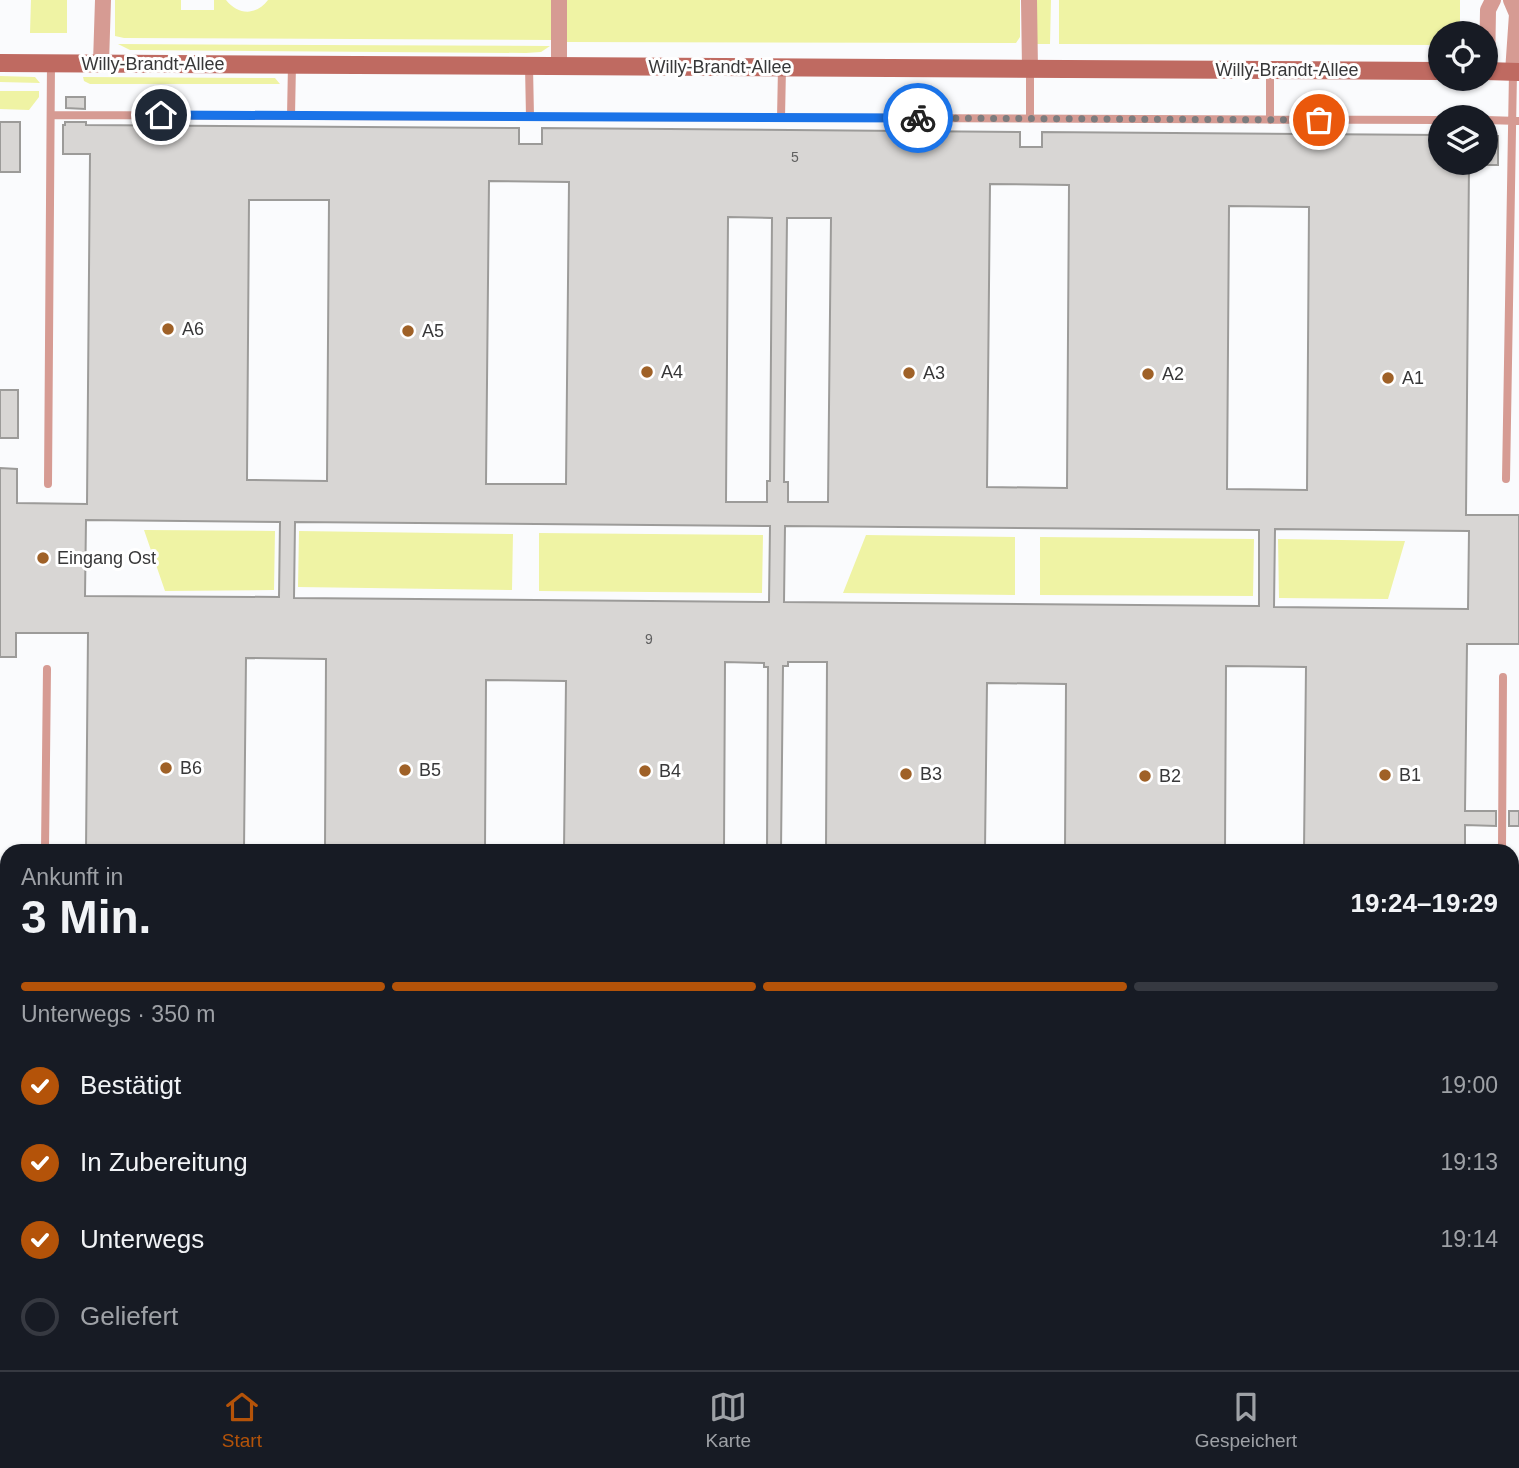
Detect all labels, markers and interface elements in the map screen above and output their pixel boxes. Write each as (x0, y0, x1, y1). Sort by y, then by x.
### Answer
map controls (1428, 21, 1498, 175)
button: locate (1428, 21, 1498, 91)
street label: Willy-Brandt-Allee (81, 54, 225, 74)
street label: Willy-Brandt-Allee (648, 57, 792, 77)
street label: Willy-Brandt-Allee (1215, 60, 1359, 80)
courier (883, 83, 953, 153)
pin (131, 85, 191, 145)
pin (1289, 90, 1349, 150)
icon: home (142, 96, 180, 134)
icon: bike (899, 99, 937, 137)
icon: bag (1300, 101, 1338, 139)
button: layers (1428, 105, 1498, 175)
house number: 5 (791, 149, 799, 165)
place label: A6 (182, 319, 204, 339)
marker: A6 (160, 321, 176, 337)
place label: A5 (422, 321, 444, 341)
marker: A5 (400, 323, 416, 339)
place label: A4 (661, 362, 683, 382)
place label: A3 (923, 363, 945, 383)
marker: A4 (639, 364, 655, 380)
place label: A2 (1162, 364, 1184, 384)
marker: A3 (901, 365, 917, 381)
marker: A2 (1140, 366, 1156, 382)
place label: A1 (1402, 368, 1424, 388)
marker: A1 (1380, 370, 1396, 386)
place label: Eingang Ost (57, 548, 156, 568)
marker: Eingang Ost (35, 550, 51, 566)
house number: 9 (645, 631, 653, 647)
place label: B6 (180, 758, 202, 778)
marker: B6 (158, 760, 174, 776)
place label: B5 (419, 760, 441, 780)
place label: B4 (659, 761, 681, 781)
marker: B5 (397, 762, 413, 778)
marker: B4 (637, 763, 653, 779)
place label: B3 (920, 764, 942, 784)
place label: B1 (1399, 765, 1421, 785)
marker: B3 (898, 766, 914, 782)
place label: B2 (1159, 766, 1181, 786)
marker: B1 (1377, 767, 1393, 783)
marker: B2 (1137, 768, 1153, 784)
text: Ankunft in (21, 864, 123, 890)
text: 19:24–19:29 (1351, 888, 1498, 918)
text: 3 Min. (21, 891, 151, 943)
text: Unterwegs · 350 m (21, 1001, 215, 1027)
icon: check (21, 1067, 59, 1105)
text: Bestätigt (80, 1070, 181, 1100)
text: 19:00 (1440, 1072, 1498, 1098)
icon: check (21, 1144, 59, 1182)
text: In Zubereitung (80, 1147, 248, 1177)
text: 19:13 (1440, 1149, 1498, 1175)
icon: check (21, 1221, 59, 1259)
text: Unterwegs (80, 1224, 204, 1254)
text: 19:14 (1440, 1226, 1498, 1252)
text: Geliefert (80, 1301, 178, 1331)
tab: Start (222, 1388, 262, 1452)
tab: Karte (706, 1388, 751, 1452)
tab: Gespeichert (1195, 1388, 1297, 1452)

